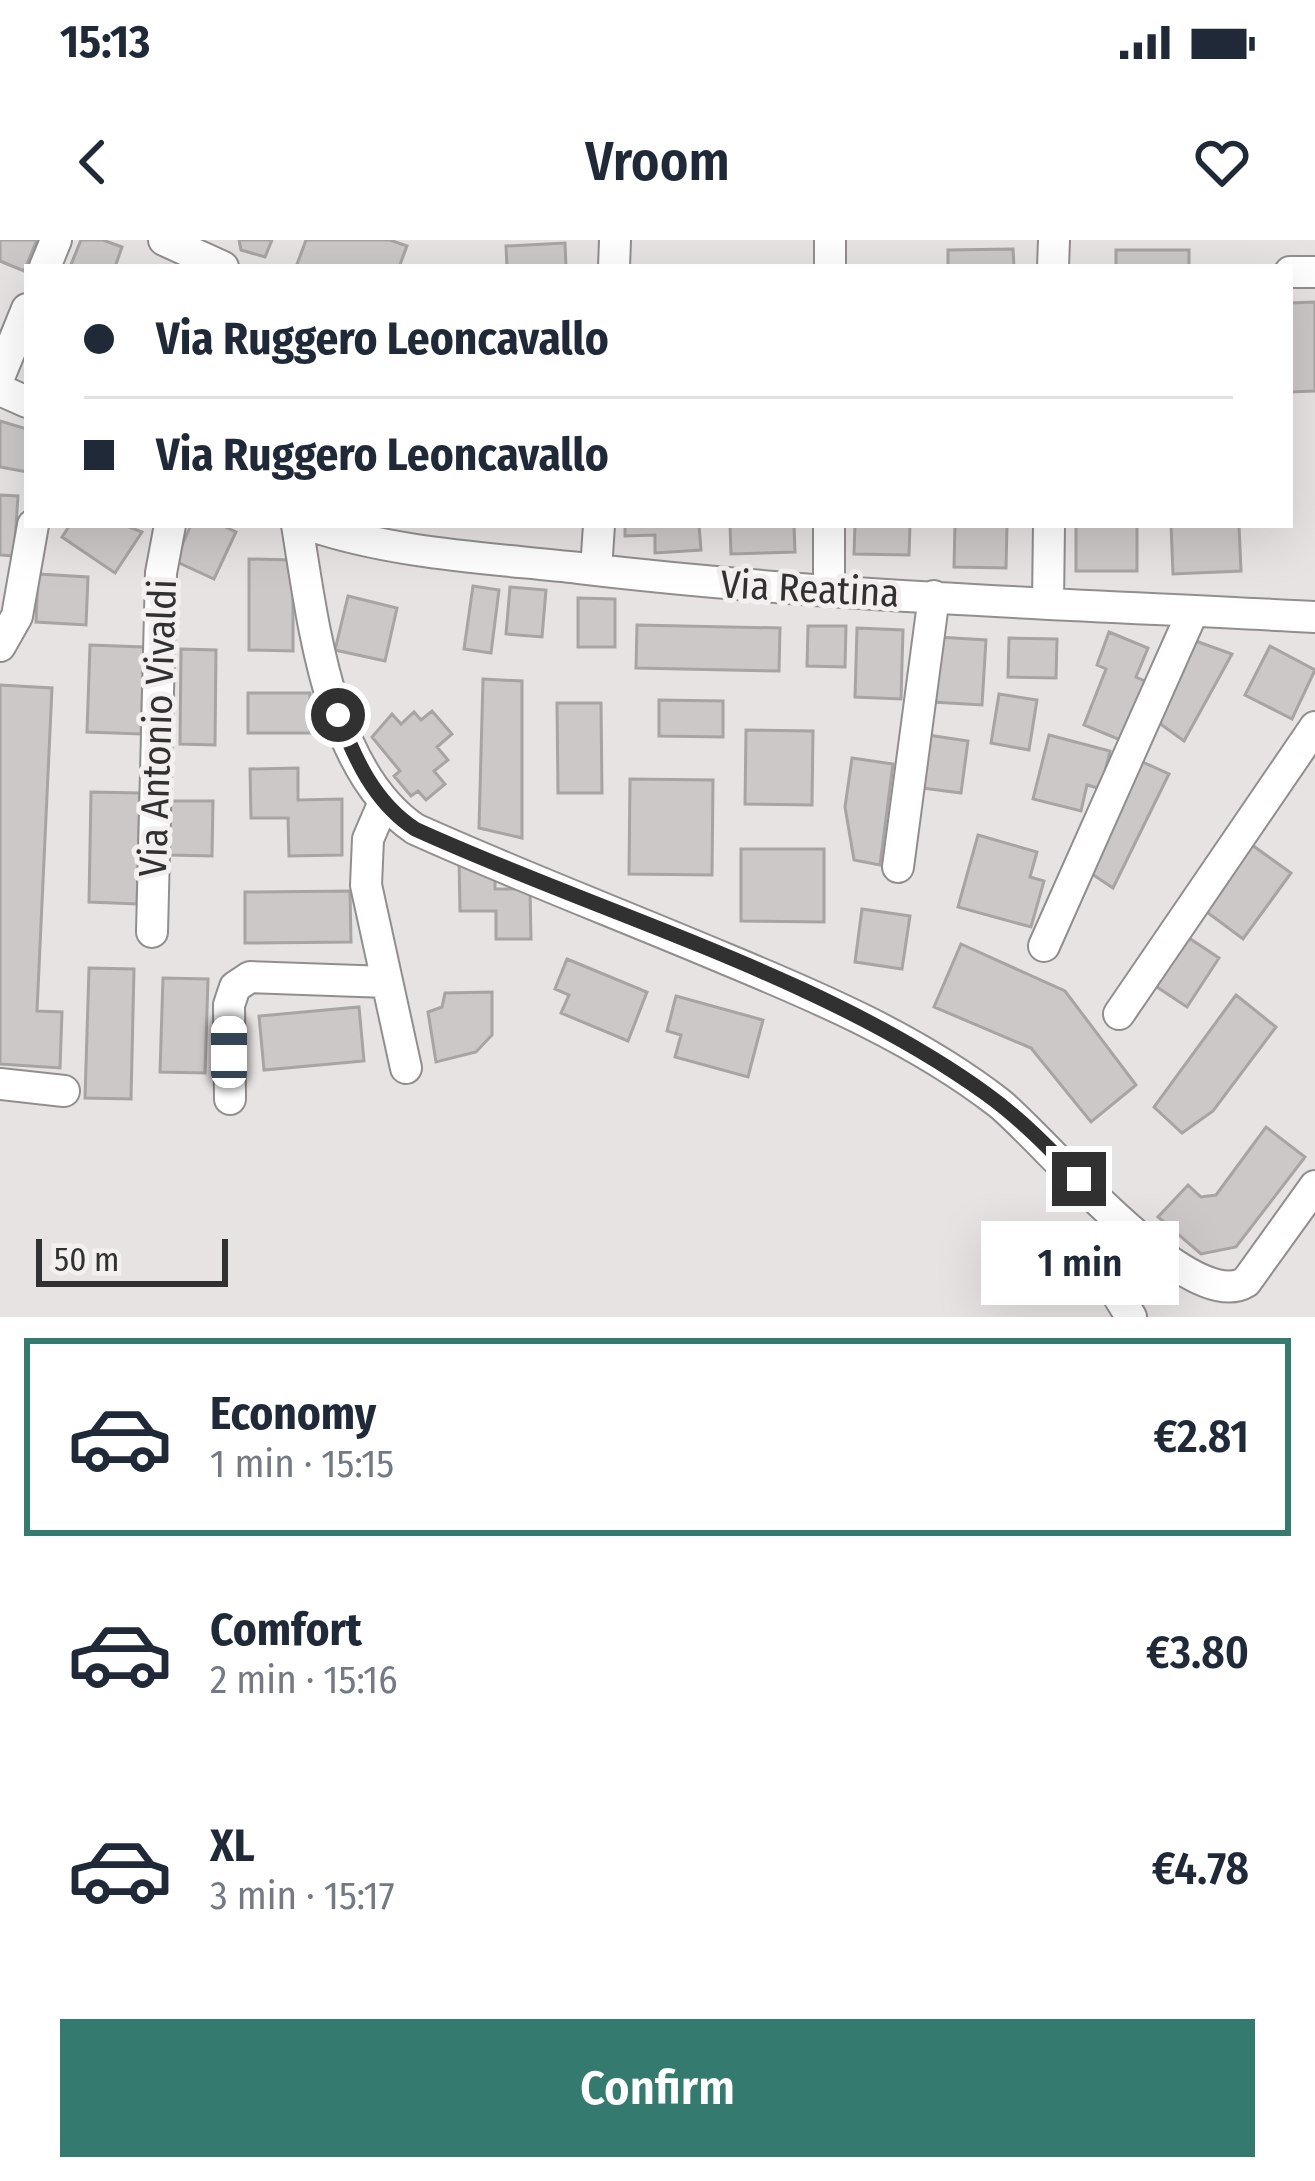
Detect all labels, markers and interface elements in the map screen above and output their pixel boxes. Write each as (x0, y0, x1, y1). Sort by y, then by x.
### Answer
text: 15:13 (60, 15, 150, 69)
icon: back (60, 129, 126, 195)
icon: heart (1189, 129, 1255, 195)
text: Vroom (585, 130, 730, 194)
text: Via Ruggero Leoncavallo (156, 312, 609, 366)
text: Via Ruggero Leoncavallo (156, 428, 609, 482)
street label: Via Reatina (719, 561, 901, 617)
street label: Via Antonio Vivaldi (130, 578, 186, 878)
route start (311, 688, 365, 742)
car (211, 1016, 247, 1088)
route end (1052, 1152, 1106, 1206)
callout: 1 min (980, 1221, 1178, 1305)
scale bar (36, 1233, 228, 1286)
text: 50 m (54, 1240, 119, 1280)
text: 1 min (1038, 1240, 1122, 1286)
icon: car (66, 1383, 174, 1491)
text: Economy (210, 1387, 376, 1441)
text: €2.81 (1154, 1410, 1249, 1464)
text: 1 min · 15:15 (210, 1441, 394, 1487)
icon: car (66, 1599, 174, 1707)
text: Comfort (210, 1603, 362, 1657)
text: €3.80 (1146, 1626, 1249, 1680)
text: 2 min · 15:16 (210, 1657, 398, 1703)
icon: car (66, 1815, 174, 1923)
text: XL (210, 1819, 255, 1873)
text: €4.78 (1152, 1842, 1249, 1896)
text: 3 min · 15:17 (210, 1873, 395, 1919)
button: Confirm (60, 2019, 1255, 2157)

